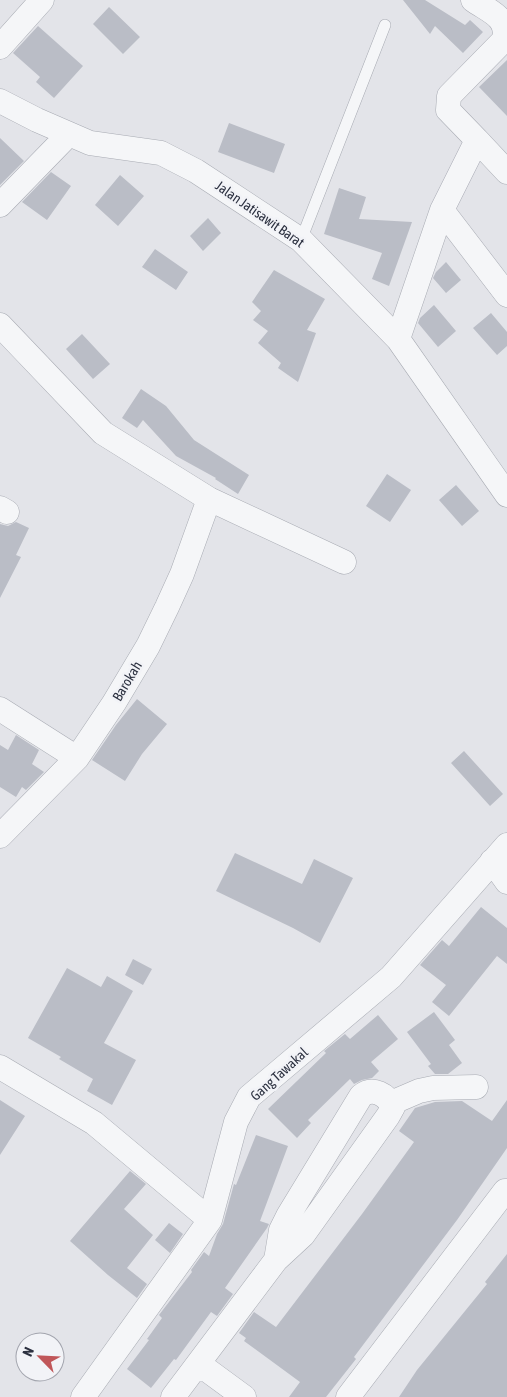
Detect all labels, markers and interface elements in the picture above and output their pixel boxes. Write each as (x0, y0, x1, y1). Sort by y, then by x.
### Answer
street label: Jalan Jatisawit Barat (213, 177, 307, 251)
street label: Barokah (109, 658, 145, 704)
street label: Gang Tawakal (247, 1044, 311, 1104)
north arrow (15, 1332, 65, 1382)
text: N (19, 1345, 37, 1359)

